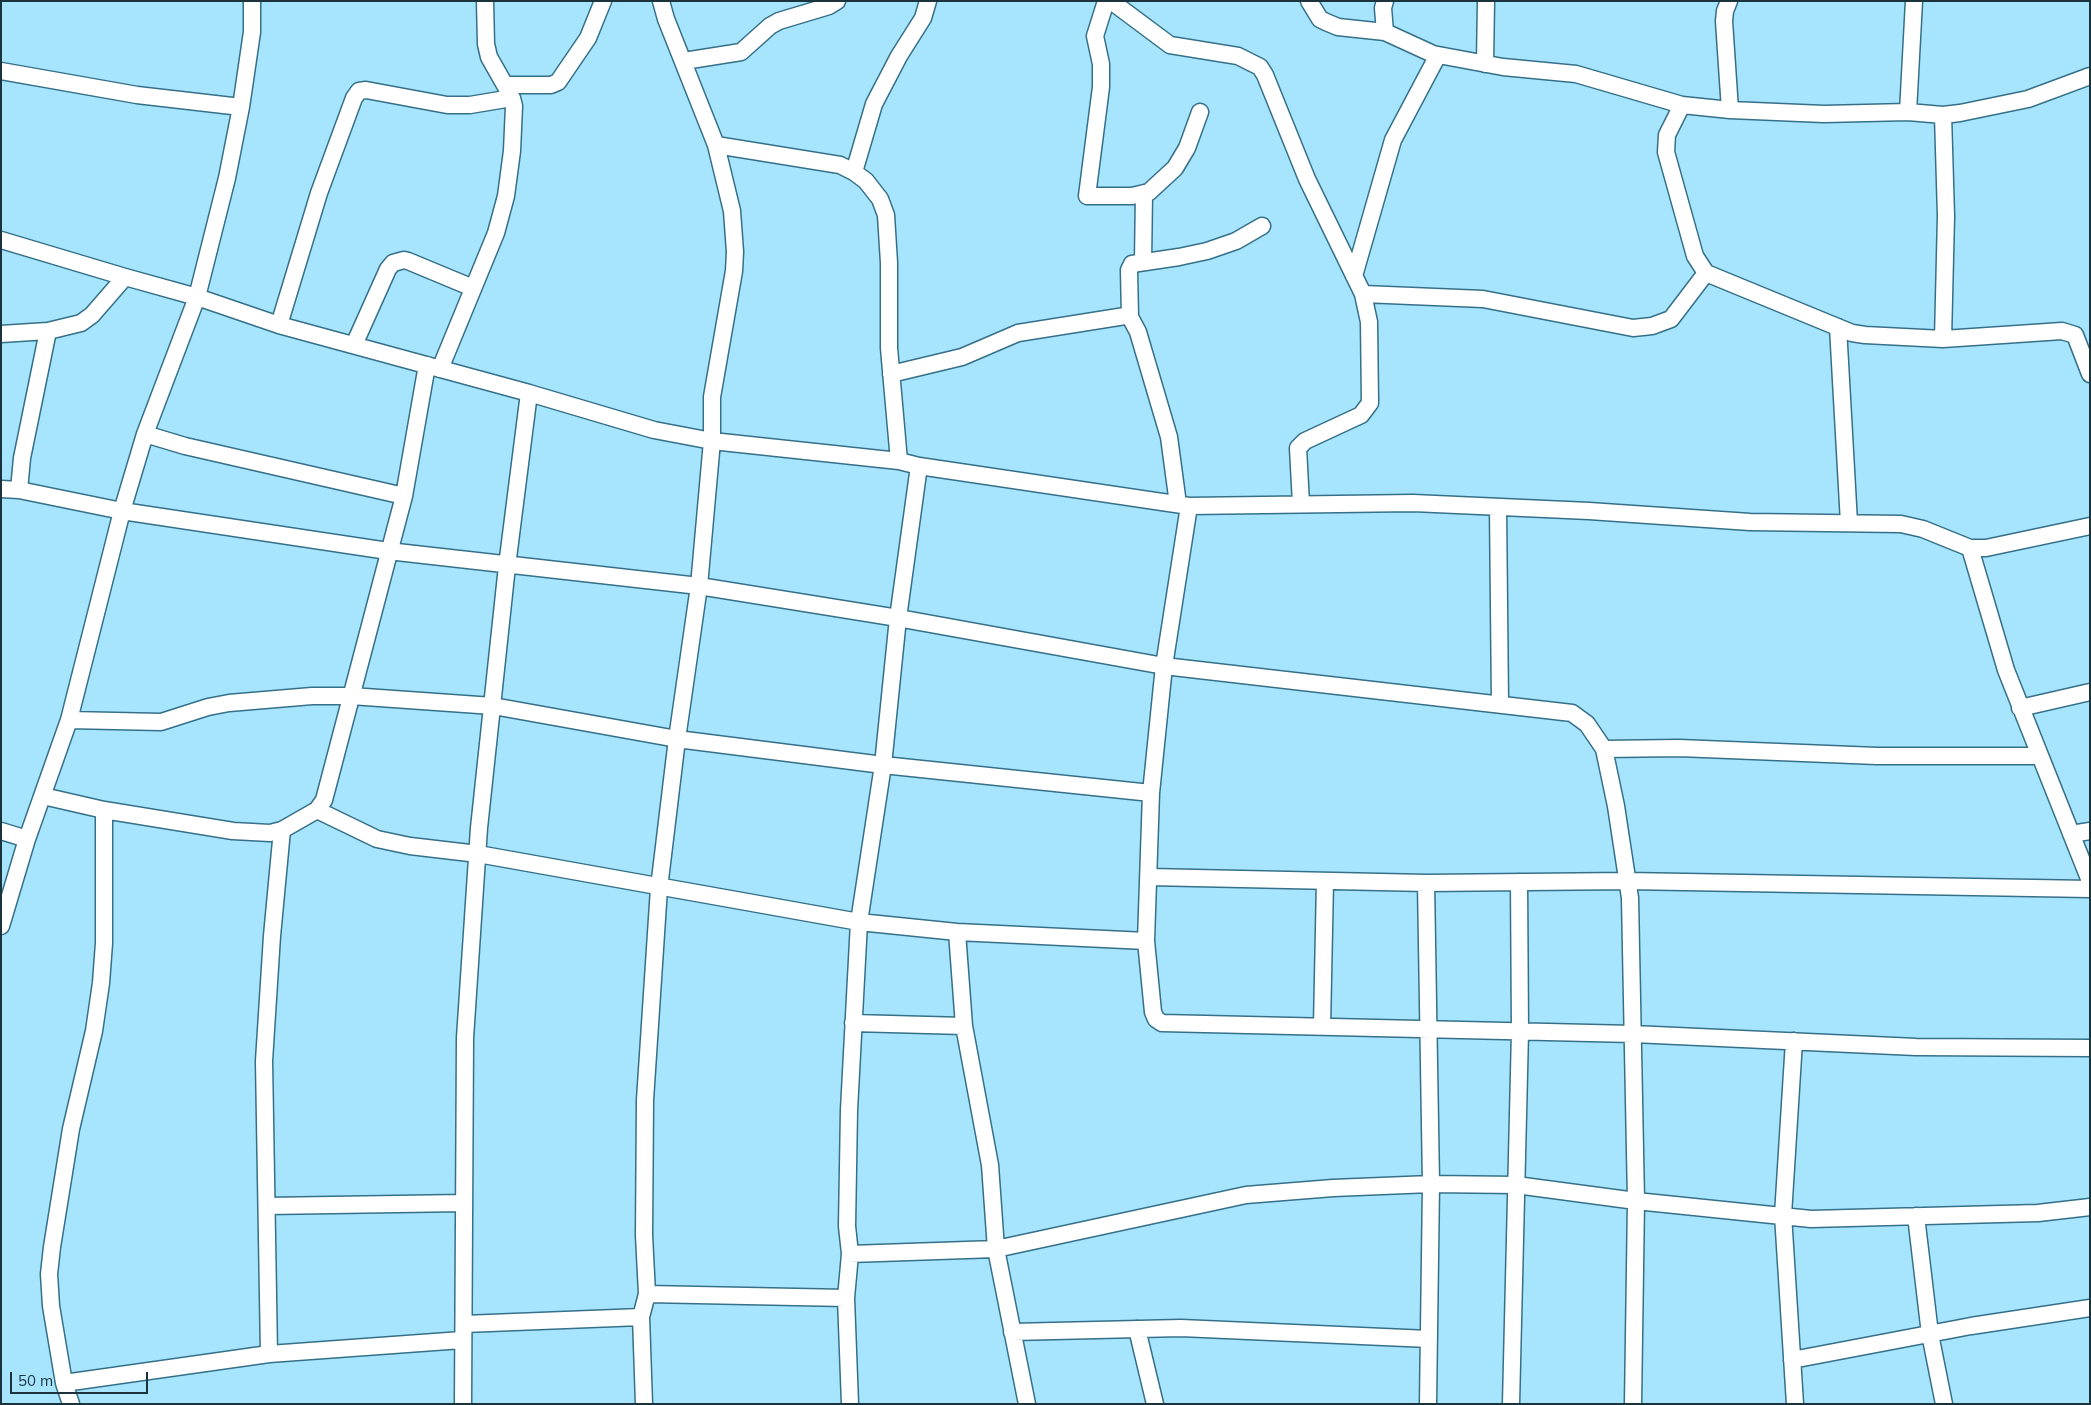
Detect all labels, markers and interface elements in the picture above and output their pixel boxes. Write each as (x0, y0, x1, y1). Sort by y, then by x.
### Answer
scale bar (12, 1362, 150, 1394)
text: 50 m (18, 1371, 53, 1390)

